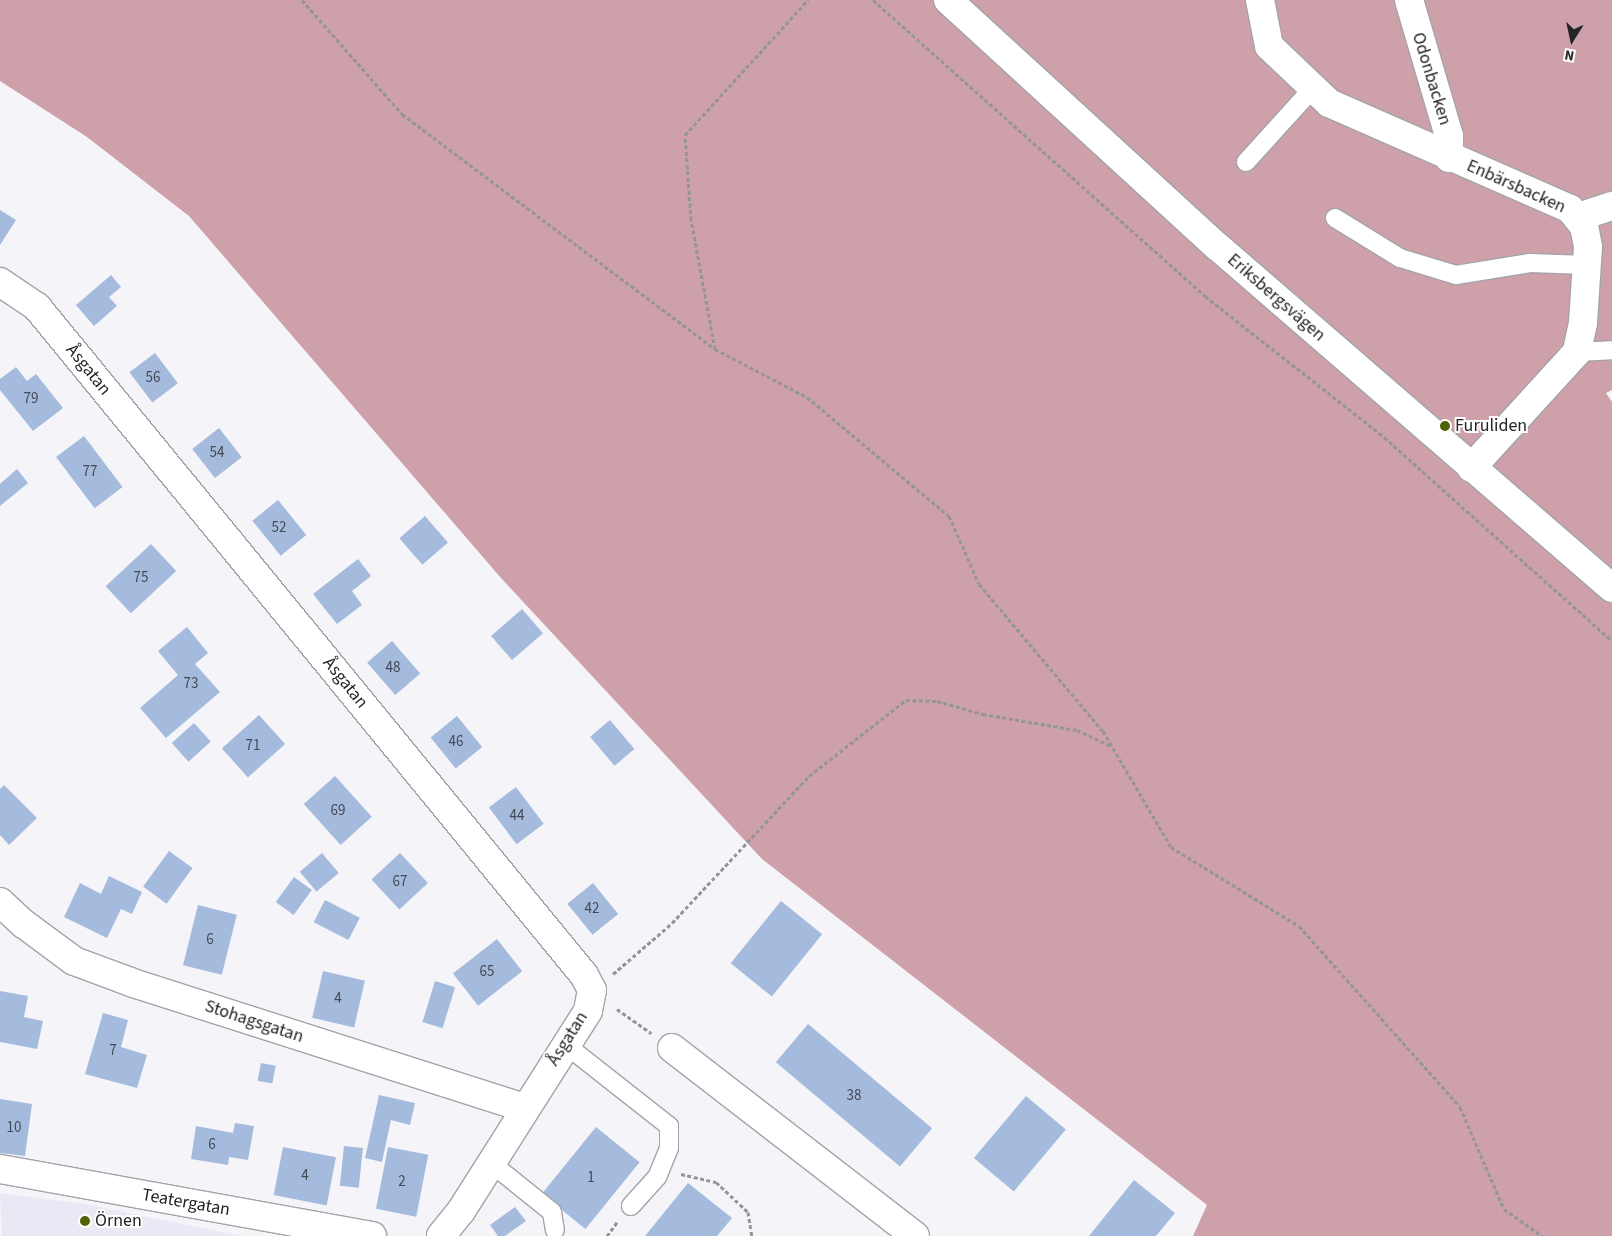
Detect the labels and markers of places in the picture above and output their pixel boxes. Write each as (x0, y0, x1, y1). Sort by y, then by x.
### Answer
place label: Furuliden (1455, 415, 1527, 437)
marker: Furuliden (1439, 420, 1451, 432)
place label: Örnen (95, 1210, 142, 1232)
marker: Örnen (79, 1215, 91, 1227)

